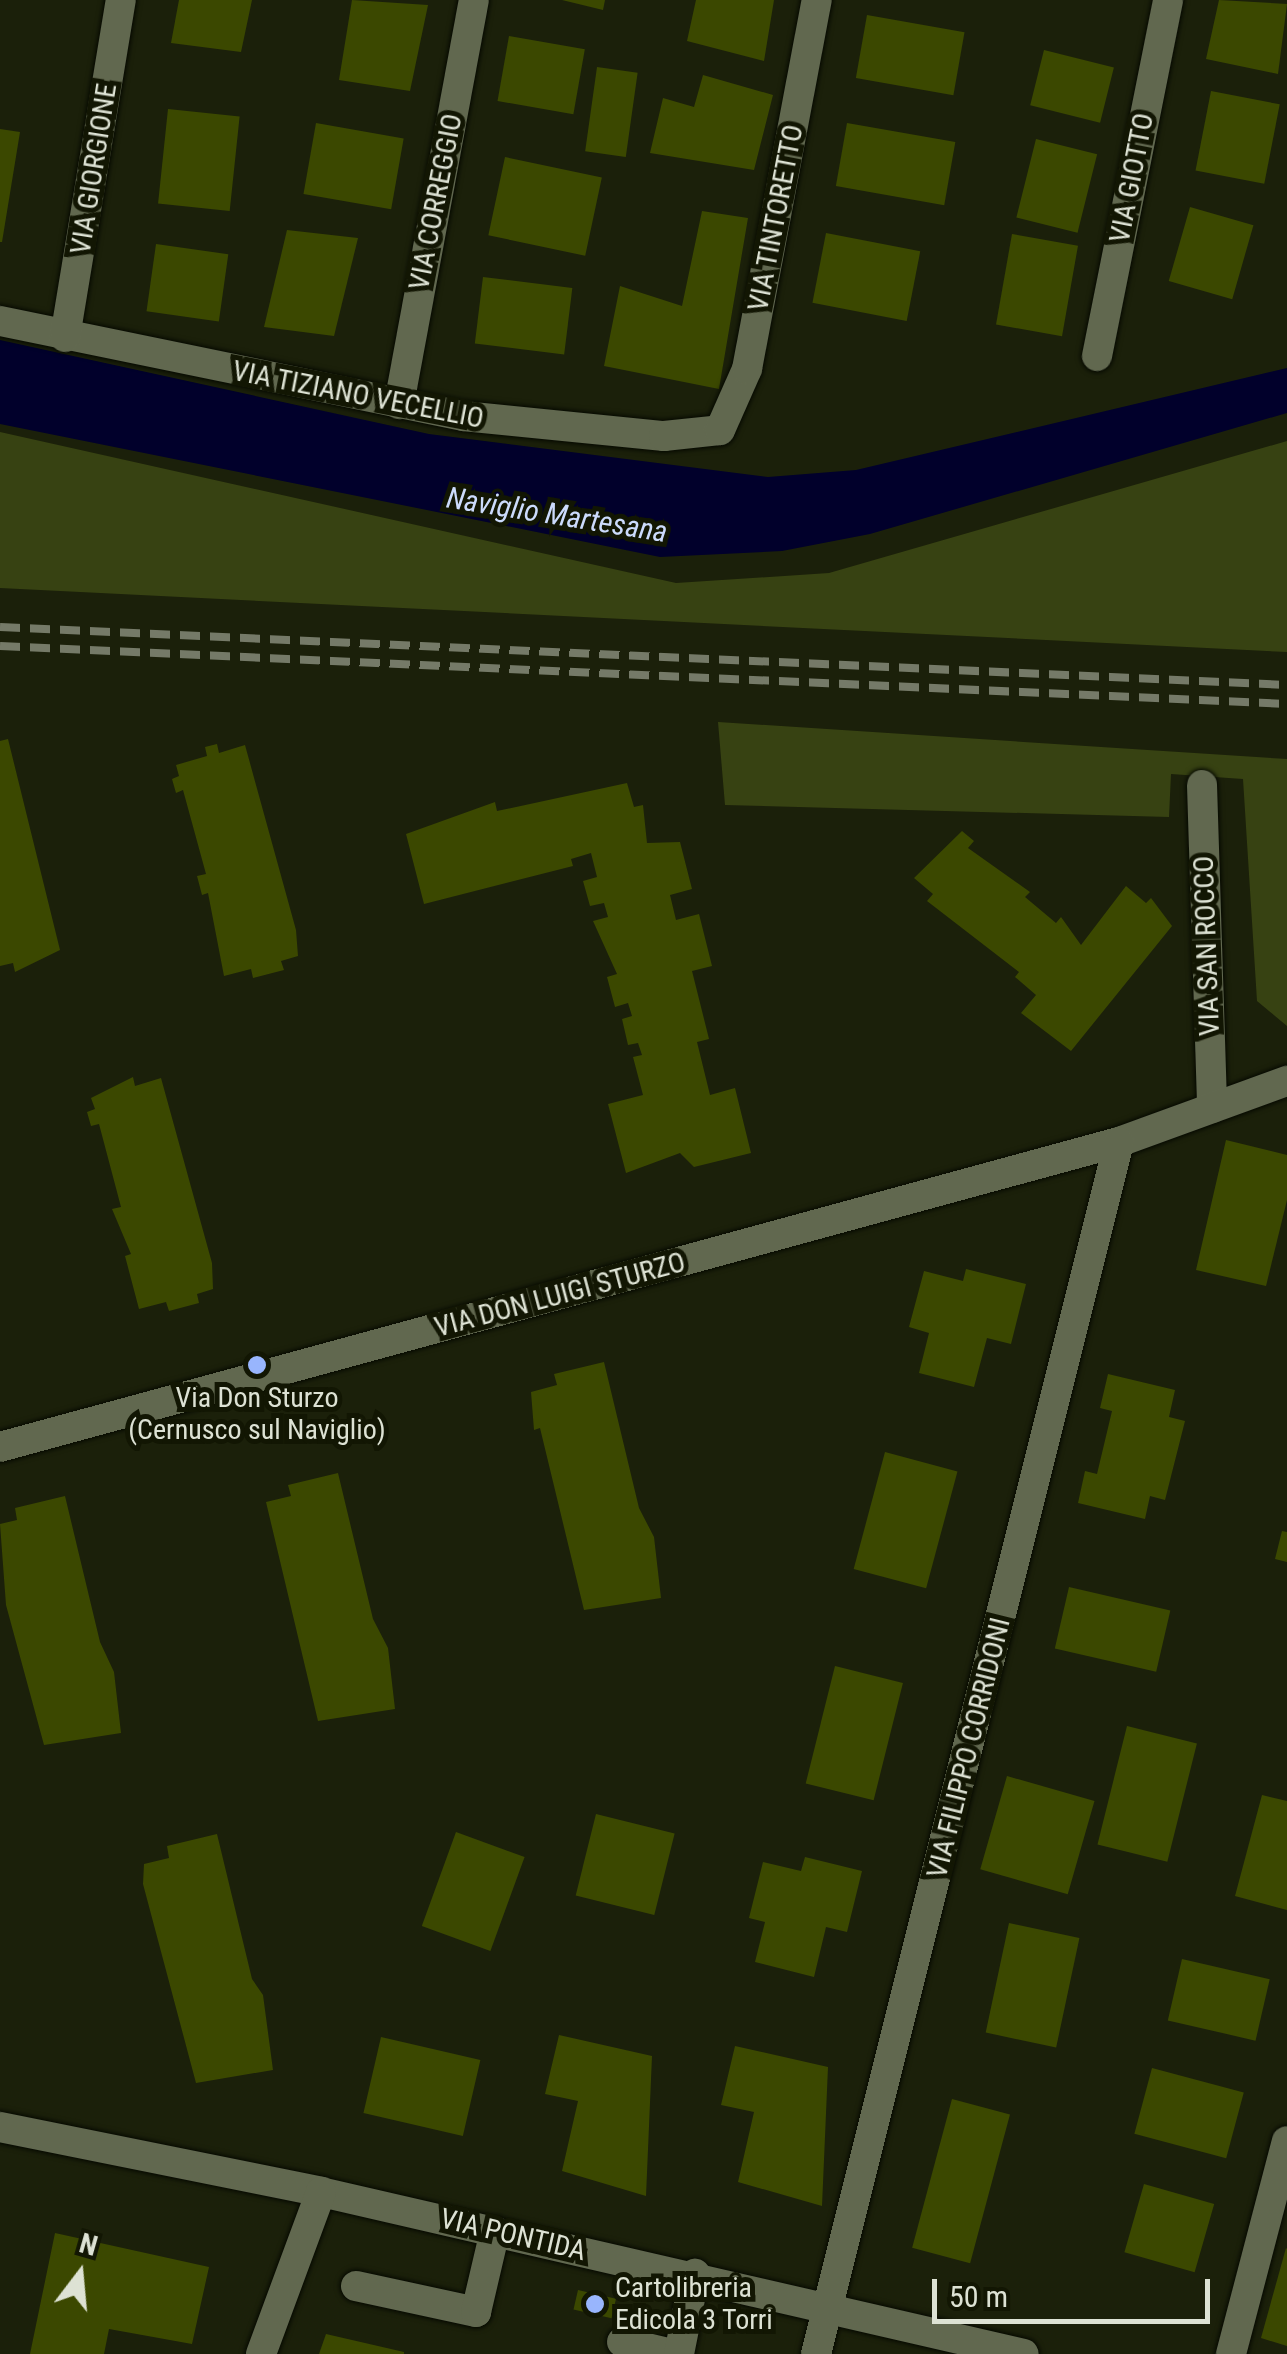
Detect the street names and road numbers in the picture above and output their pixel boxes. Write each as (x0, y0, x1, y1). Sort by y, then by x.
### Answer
street label: VIA GIORGIONE (64, 81, 124, 257)
street label: VIA GIOTTO (1103, 110, 1161, 246)
street label: VIA CORREGGIO (402, 111, 470, 293)
street label: VIA TINTORETTO (741, 122, 811, 314)
street label: VIA TIZIANO VECELLIO (229, 354, 487, 436)
street label: VIA SAN ROCCO (1187, 855, 1227, 1037)
street label: VIA DON LUIGI STURZO (431, 1245, 689, 1345)
street label: VIA FILIPPO CORRIDONI (920, 1614, 1018, 1882)
street label: VIA PONTIDA (437, 2202, 589, 2268)

